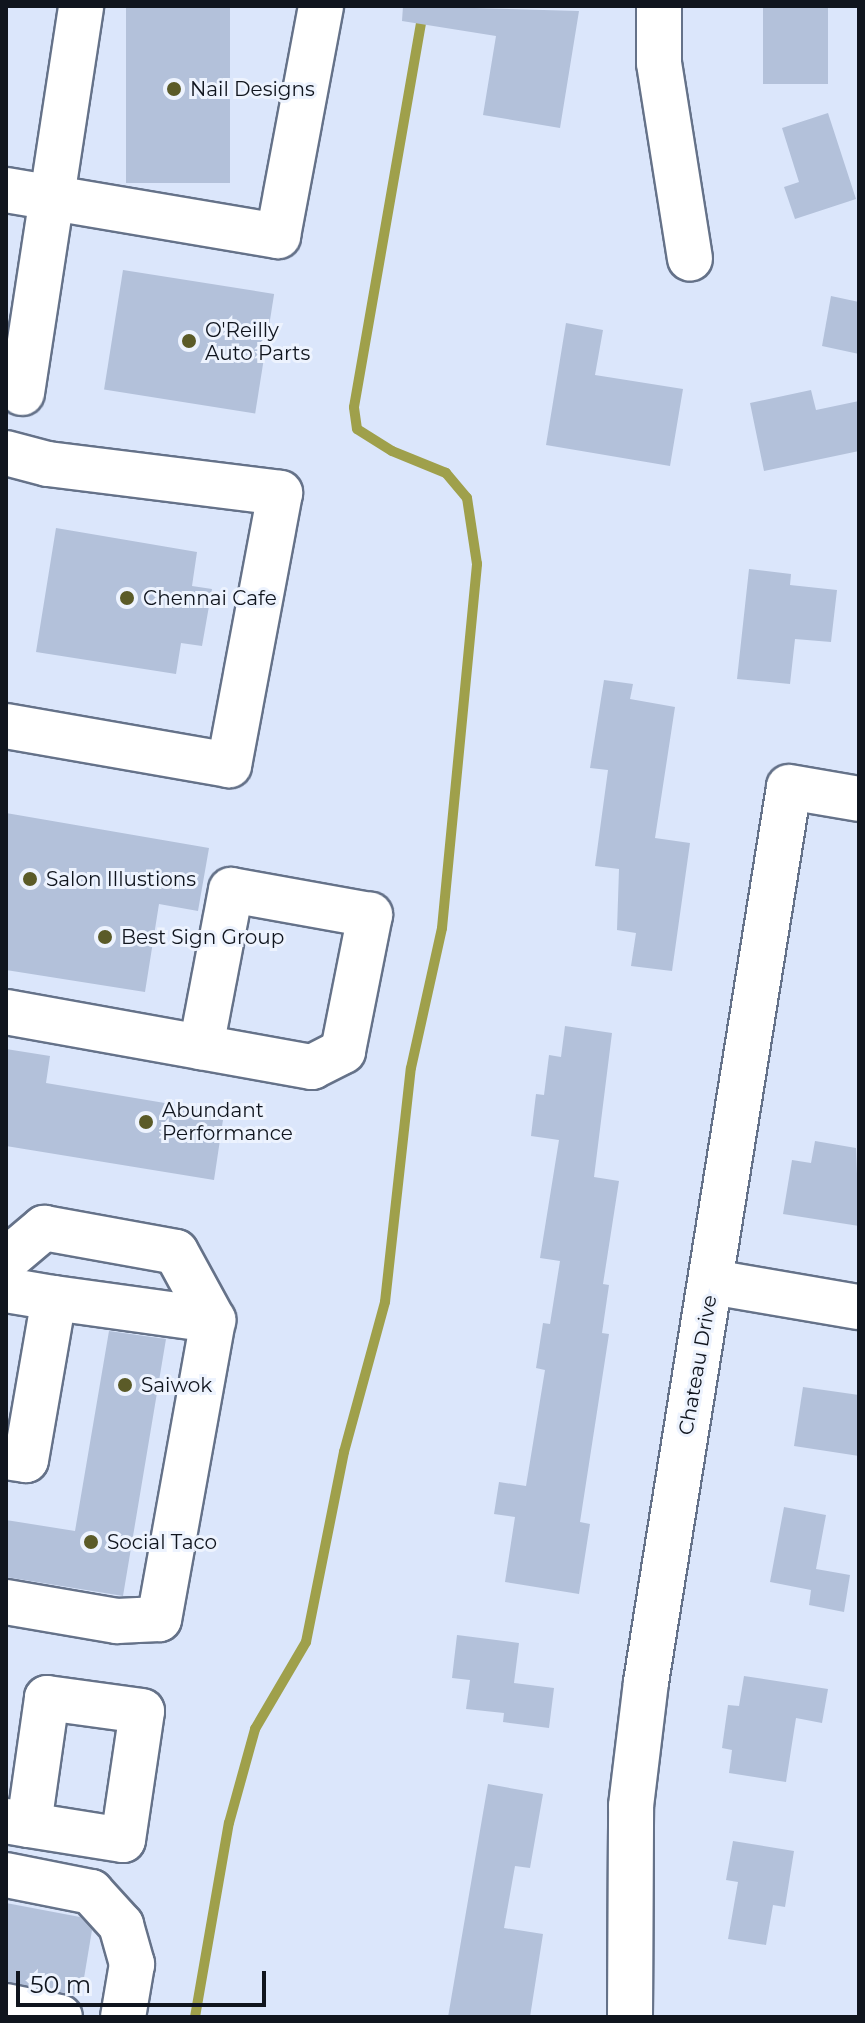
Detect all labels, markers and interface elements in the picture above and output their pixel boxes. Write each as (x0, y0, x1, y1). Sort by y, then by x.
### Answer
place label: Nail Designs (190, 77, 315, 101)
marker: Nail Designs (165, 80, 183, 98)
place label: O'Reilly Auto Parts (205, 318, 310, 365)
marker: O'Reilly Auto Parts (180, 332, 198, 350)
place label: Chennai Cafe (143, 586, 277, 610)
marker: Chennai Cafe (118, 589, 136, 607)
place label: Salon Illustions (46, 867, 196, 891)
marker: Salon Illustions (21, 870, 39, 888)
place label: Best Sign Group (121, 925, 284, 949)
marker: Best Sign Group (96, 928, 114, 946)
place label: Abundant Performance (162, 1098, 293, 1145)
marker: Abundant Performance (137, 1113, 155, 1131)
street label: Chateau Drive (674, 1293, 722, 1437)
place label: Saiwok (141, 1373, 212, 1397)
marker: Saiwok (116, 1376, 134, 1394)
place label: Social Taco (107, 1530, 217, 1554)
marker: Social Taco (82, 1533, 100, 1551)
scale bar (20, 1955, 270, 2005)
text: 50 m (30, 1970, 91, 1999)

